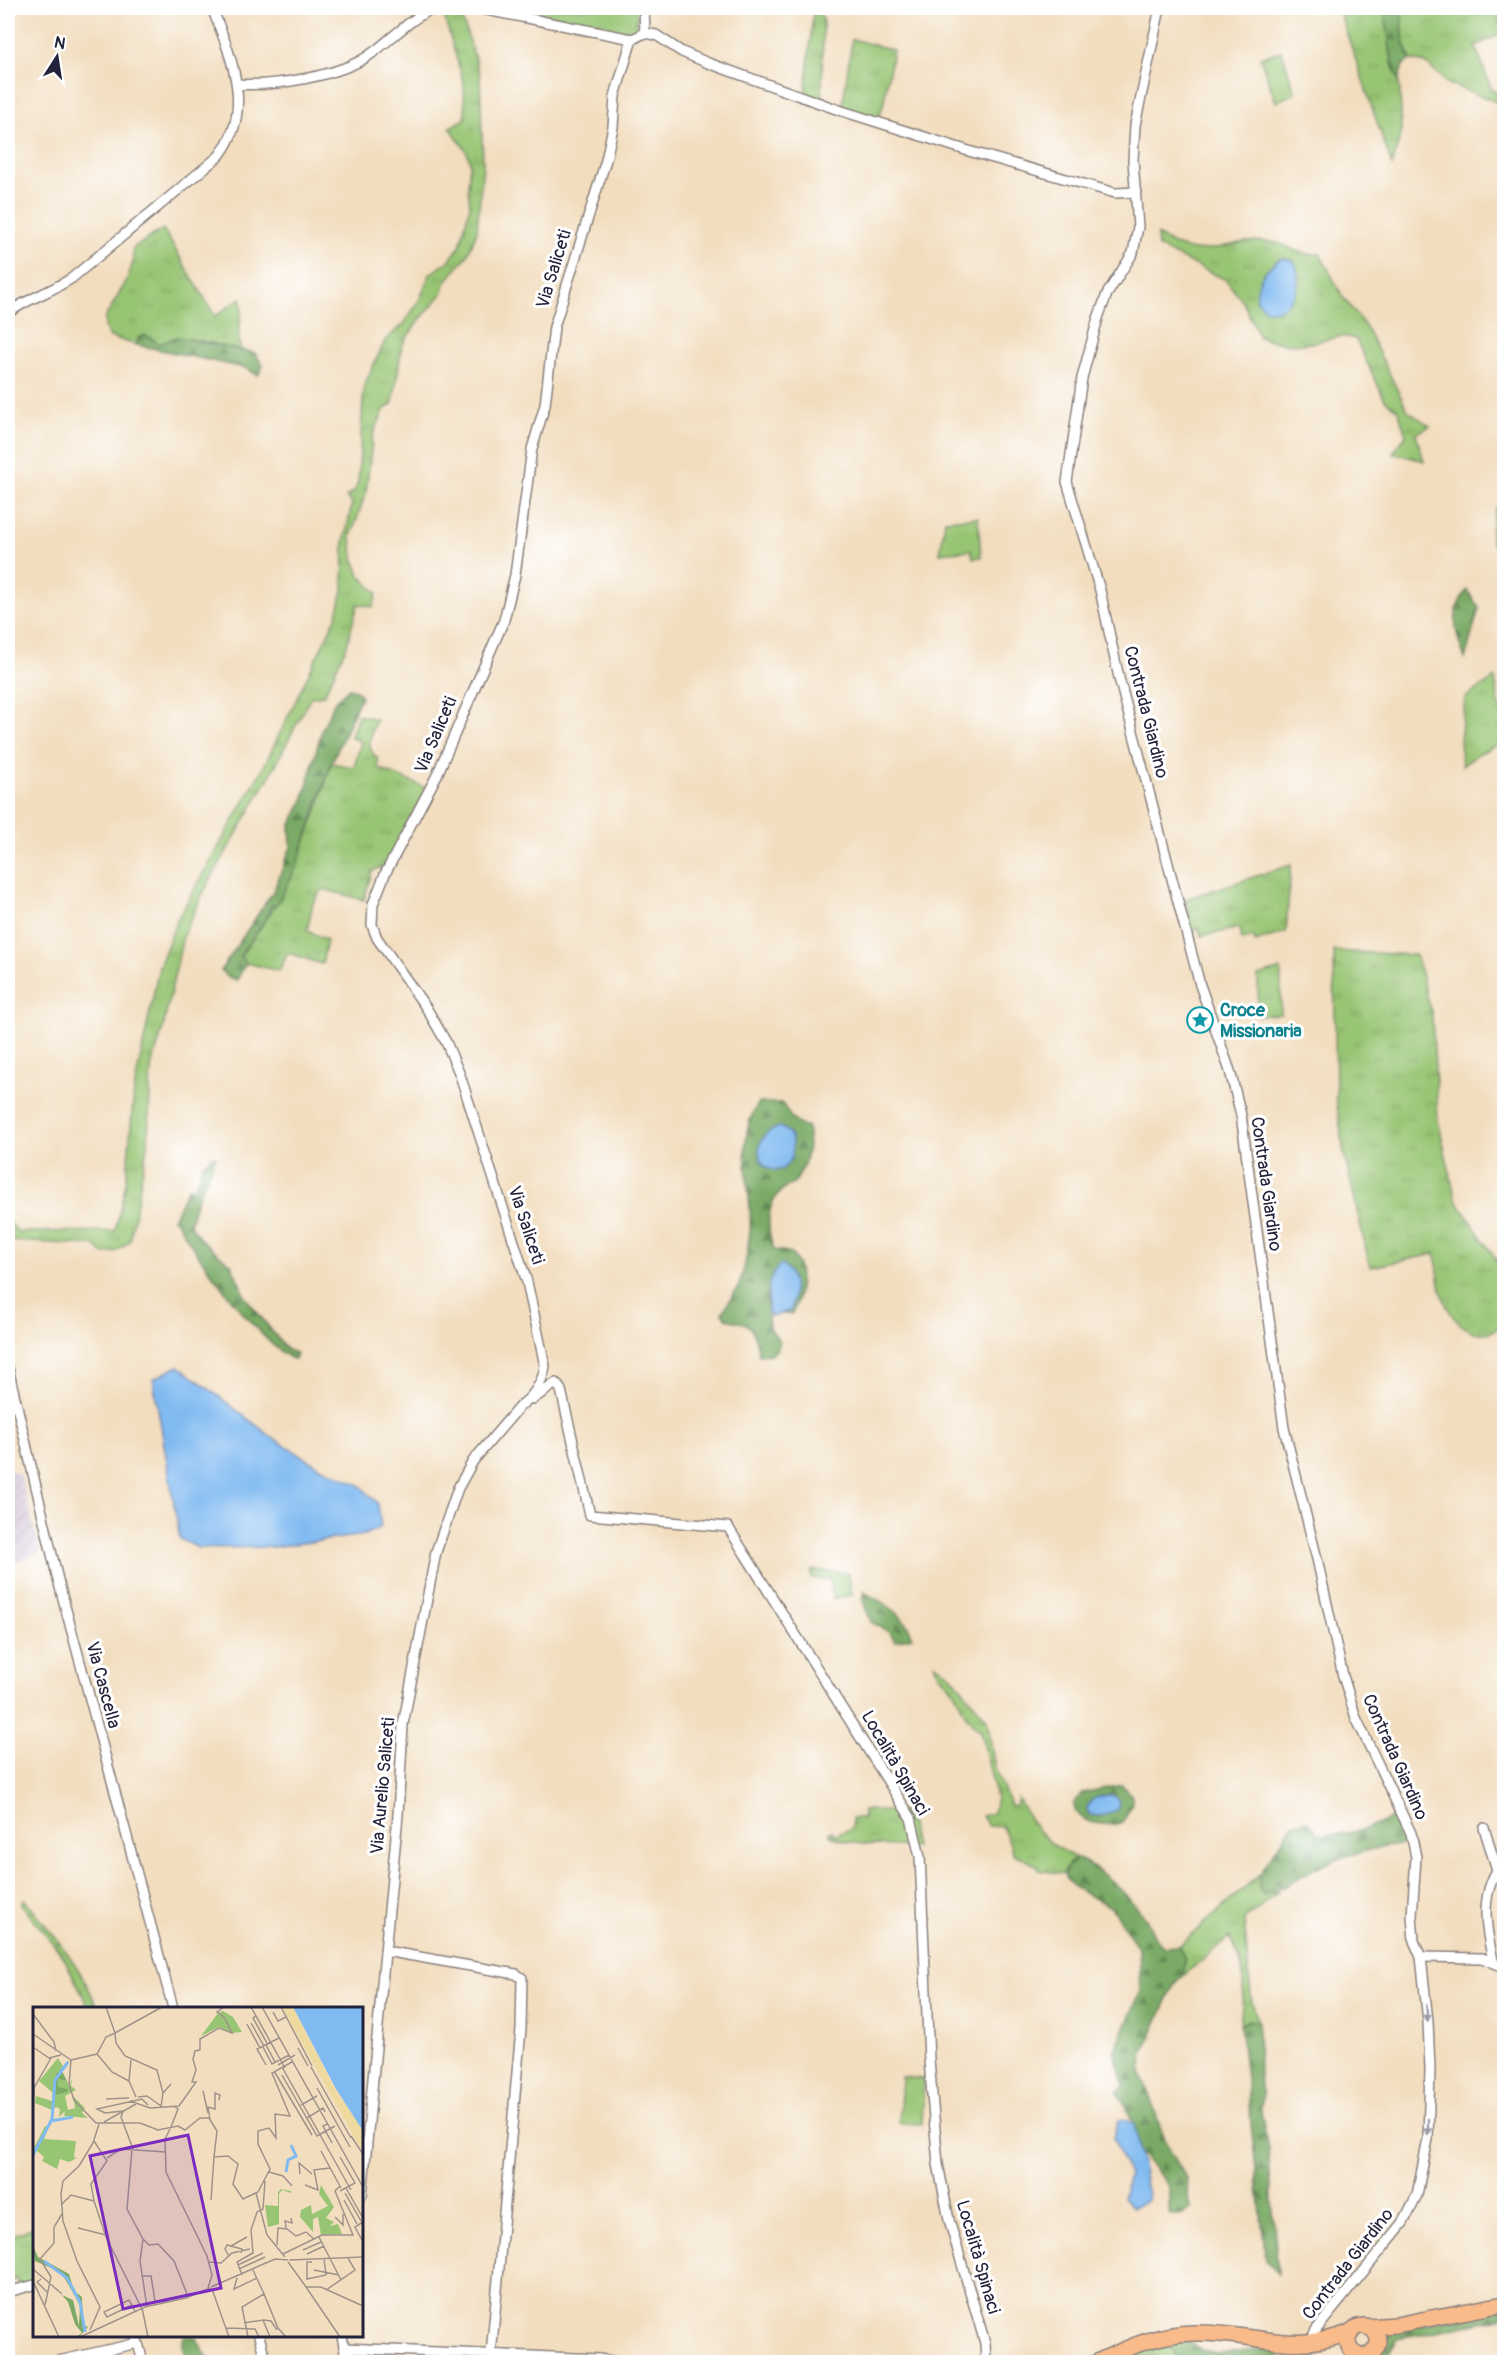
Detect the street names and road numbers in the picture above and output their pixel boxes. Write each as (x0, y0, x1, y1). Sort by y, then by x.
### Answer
street label: Via Saliceti (531, 227, 577, 311)
street label: Contrada Giardino (1118, 644, 1174, 781)
street label: Via Saliceti (410, 693, 462, 777)
street label: Contrada Giardino (1245, 1115, 1287, 1253)
street label: Via Saliceti (503, 1183, 549, 1267)
street label: Via Cascella (80, 1639, 126, 1731)
street label: Contrada Giardino (1357, 1690, 1433, 1824)
street label: Località Spinaci (856, 1707, 934, 1819)
street label: Via Aurelio Saliceti (366, 1717, 400, 1855)
street label: Località Spinaci (951, 2198, 1005, 2316)
street label: Contrada Giardino (1297, 2203, 1399, 2324)

